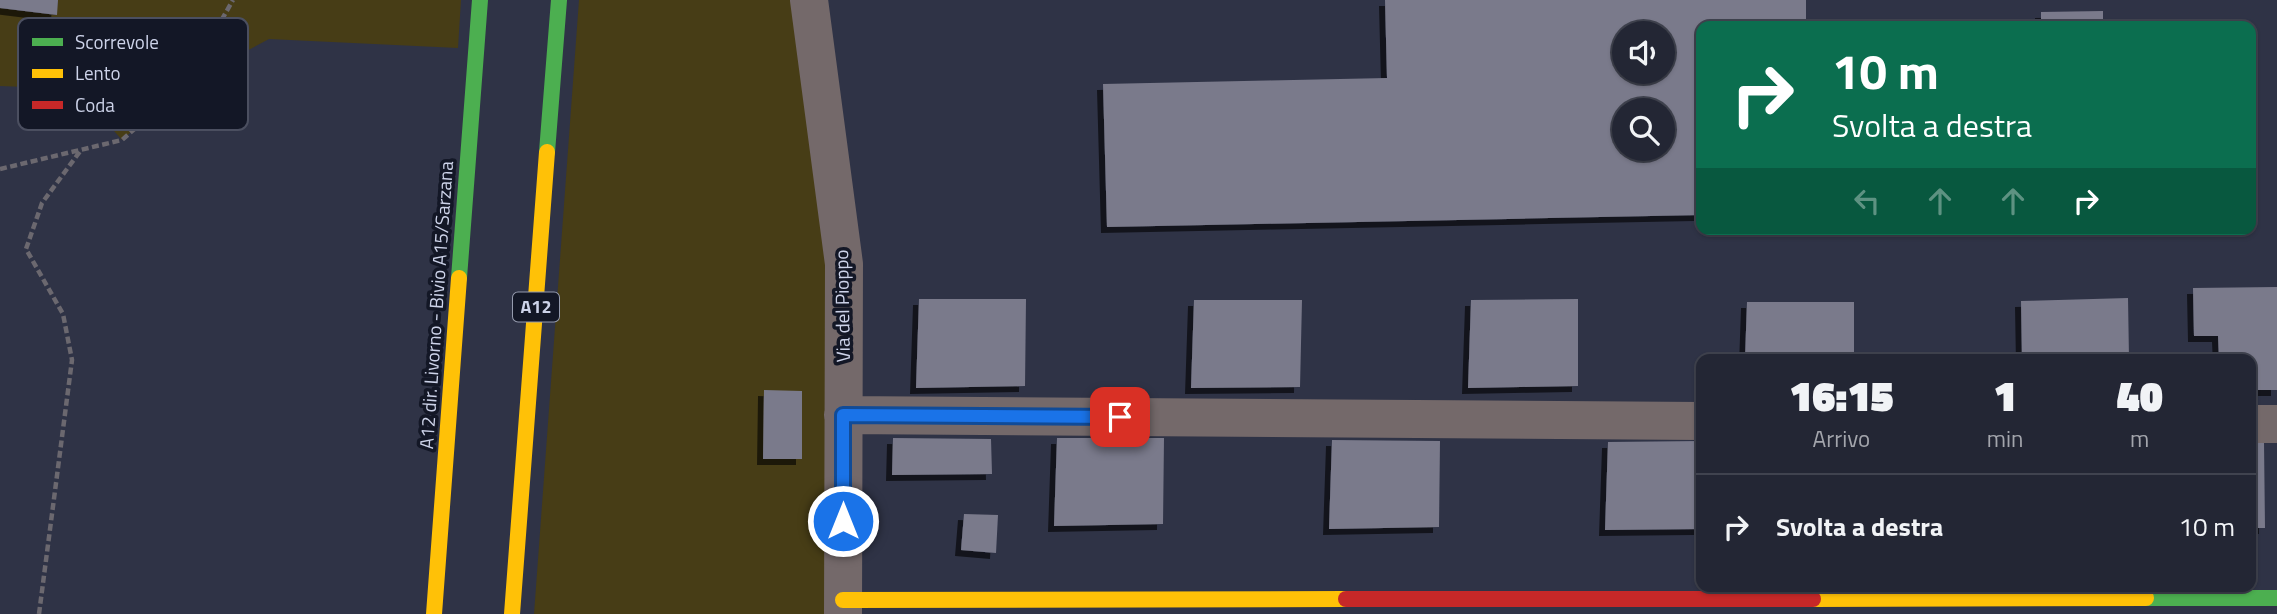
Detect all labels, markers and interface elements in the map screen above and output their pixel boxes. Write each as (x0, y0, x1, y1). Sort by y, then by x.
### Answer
legend (18, 18, 248, 130)
map controls (1612, 21, 1675, 161)
button: sound (1612, 21, 1675, 84)
text: Scorrevole (75, 27, 159, 56)
text: 10 m (1832, 33, 1939, 108)
icon: right (1717, 49, 1808, 140)
text: Lento (75, 58, 120, 87)
text: Coda (75, 90, 115, 119)
button: search (1612, 98, 1675, 161)
text: Svolta a destra (1832, 101, 2032, 149)
street label: A12 dir. Livorno - Bivio A15/Sarzana (411, 160, 460, 450)
icon: left (1848, 182, 1886, 220)
icon: ahead (1921, 182, 1959, 220)
icon: ahead (1994, 182, 2032, 220)
icon: right (2067, 182, 2105, 220)
street label: Via del Pioppo (826, 249, 857, 363)
road number: A12 (513, 292, 559, 321)
text: 16:15 (1789, 363, 1894, 427)
text: 1 (1994, 363, 2017, 427)
text: 40 (2117, 363, 2163, 427)
pin (1090, 387, 1150, 447)
icon: arrive (1101, 398, 1139, 436)
text: Arrivo (1813, 421, 1870, 456)
text: min (1987, 421, 2023, 456)
text: m (2130, 421, 2149, 456)
position arrow (806, 484, 880, 558)
text: Svolta a destra (1776, 507, 1943, 546)
text: 10 m (2178, 507, 2235, 546)
icon: right (1717, 508, 1755, 546)

